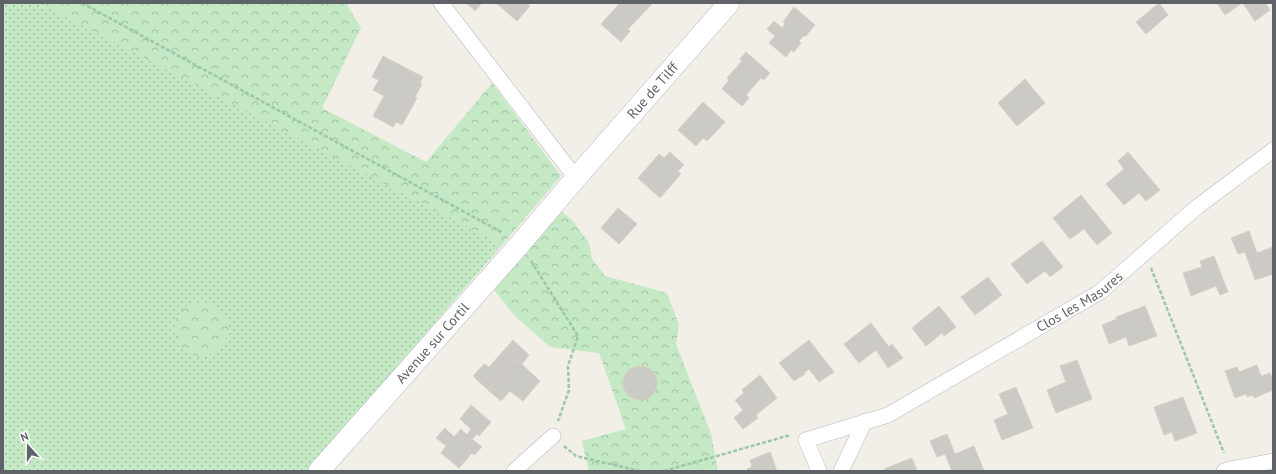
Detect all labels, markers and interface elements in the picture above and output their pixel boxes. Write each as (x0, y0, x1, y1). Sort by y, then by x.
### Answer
street label: Rue de Tilff (623, 58, 682, 122)
street label: Clos les Masures (1033, 267, 1127, 336)
street label: Avenue sur Cortil (392, 299, 473, 387)
north arrow (8, 426, 48, 466)
text: N (19, 429, 30, 444)

